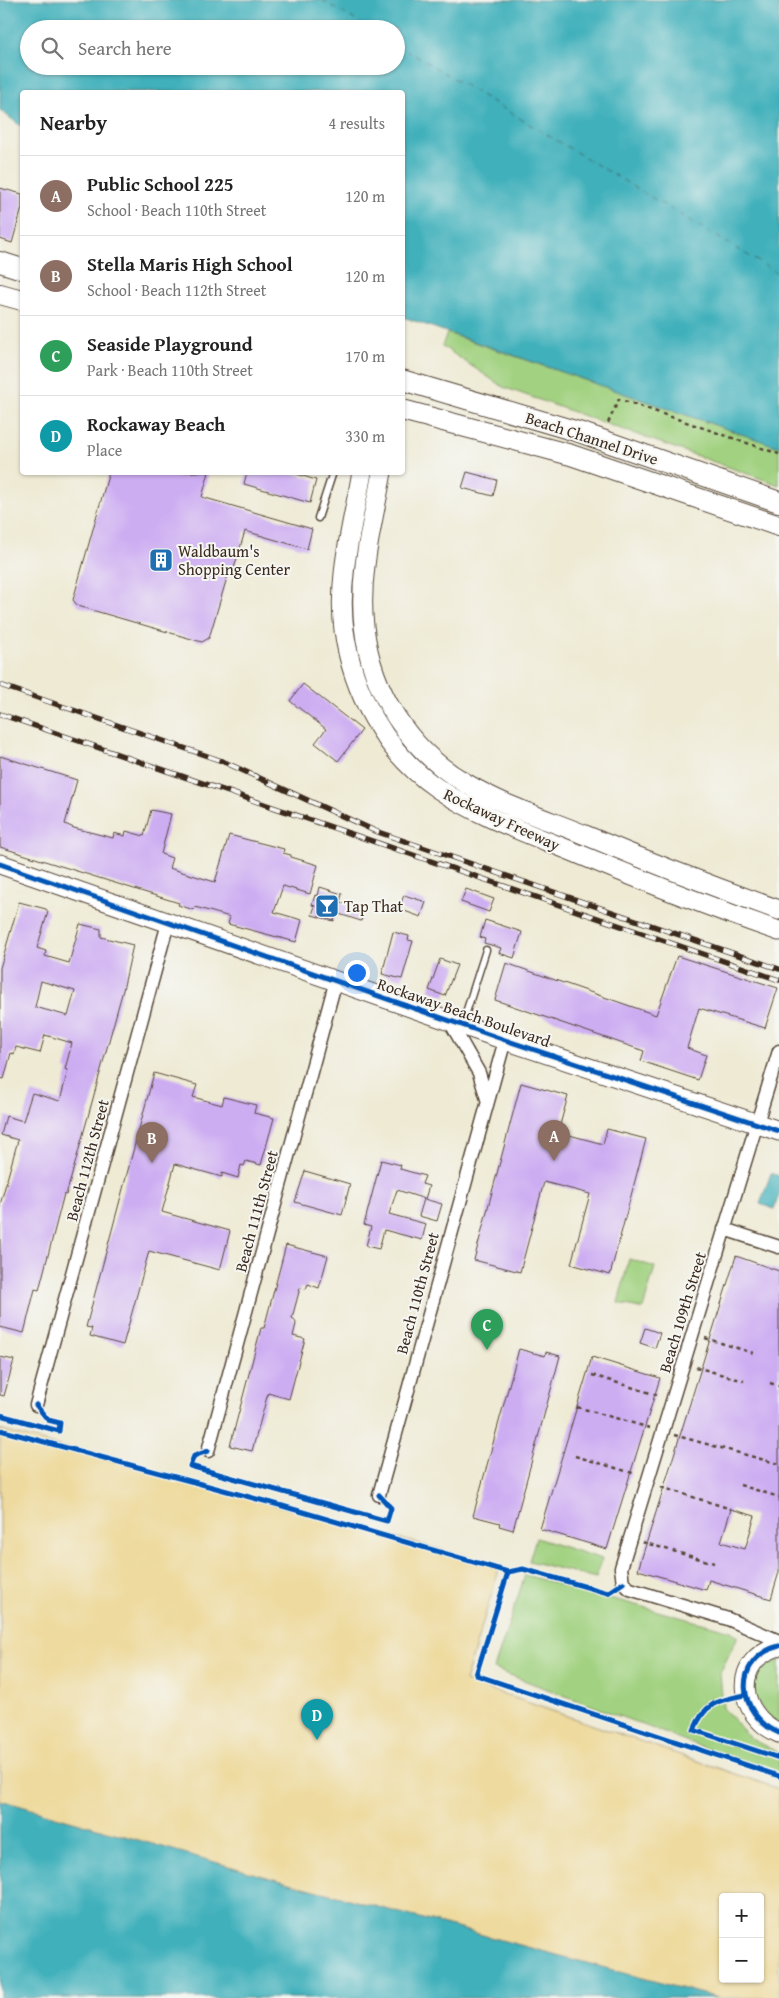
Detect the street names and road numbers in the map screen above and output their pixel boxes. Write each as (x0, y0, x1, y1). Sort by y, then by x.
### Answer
street label: Beach Channel Drive (523, 405, 661, 471)
street label: Rockaway Freeway (440, 782, 564, 856)
street label: Rockaway Beach Boulevard (374, 971, 554, 1053)
street label: Beach 112th Street (59, 1096, 115, 1224)
street label: Beach 111th Street (228, 1147, 284, 1275)
street label: Beach 110th Street (389, 1229, 445, 1357)
street label: Beach 109th Street (652, 1248, 712, 1375)

